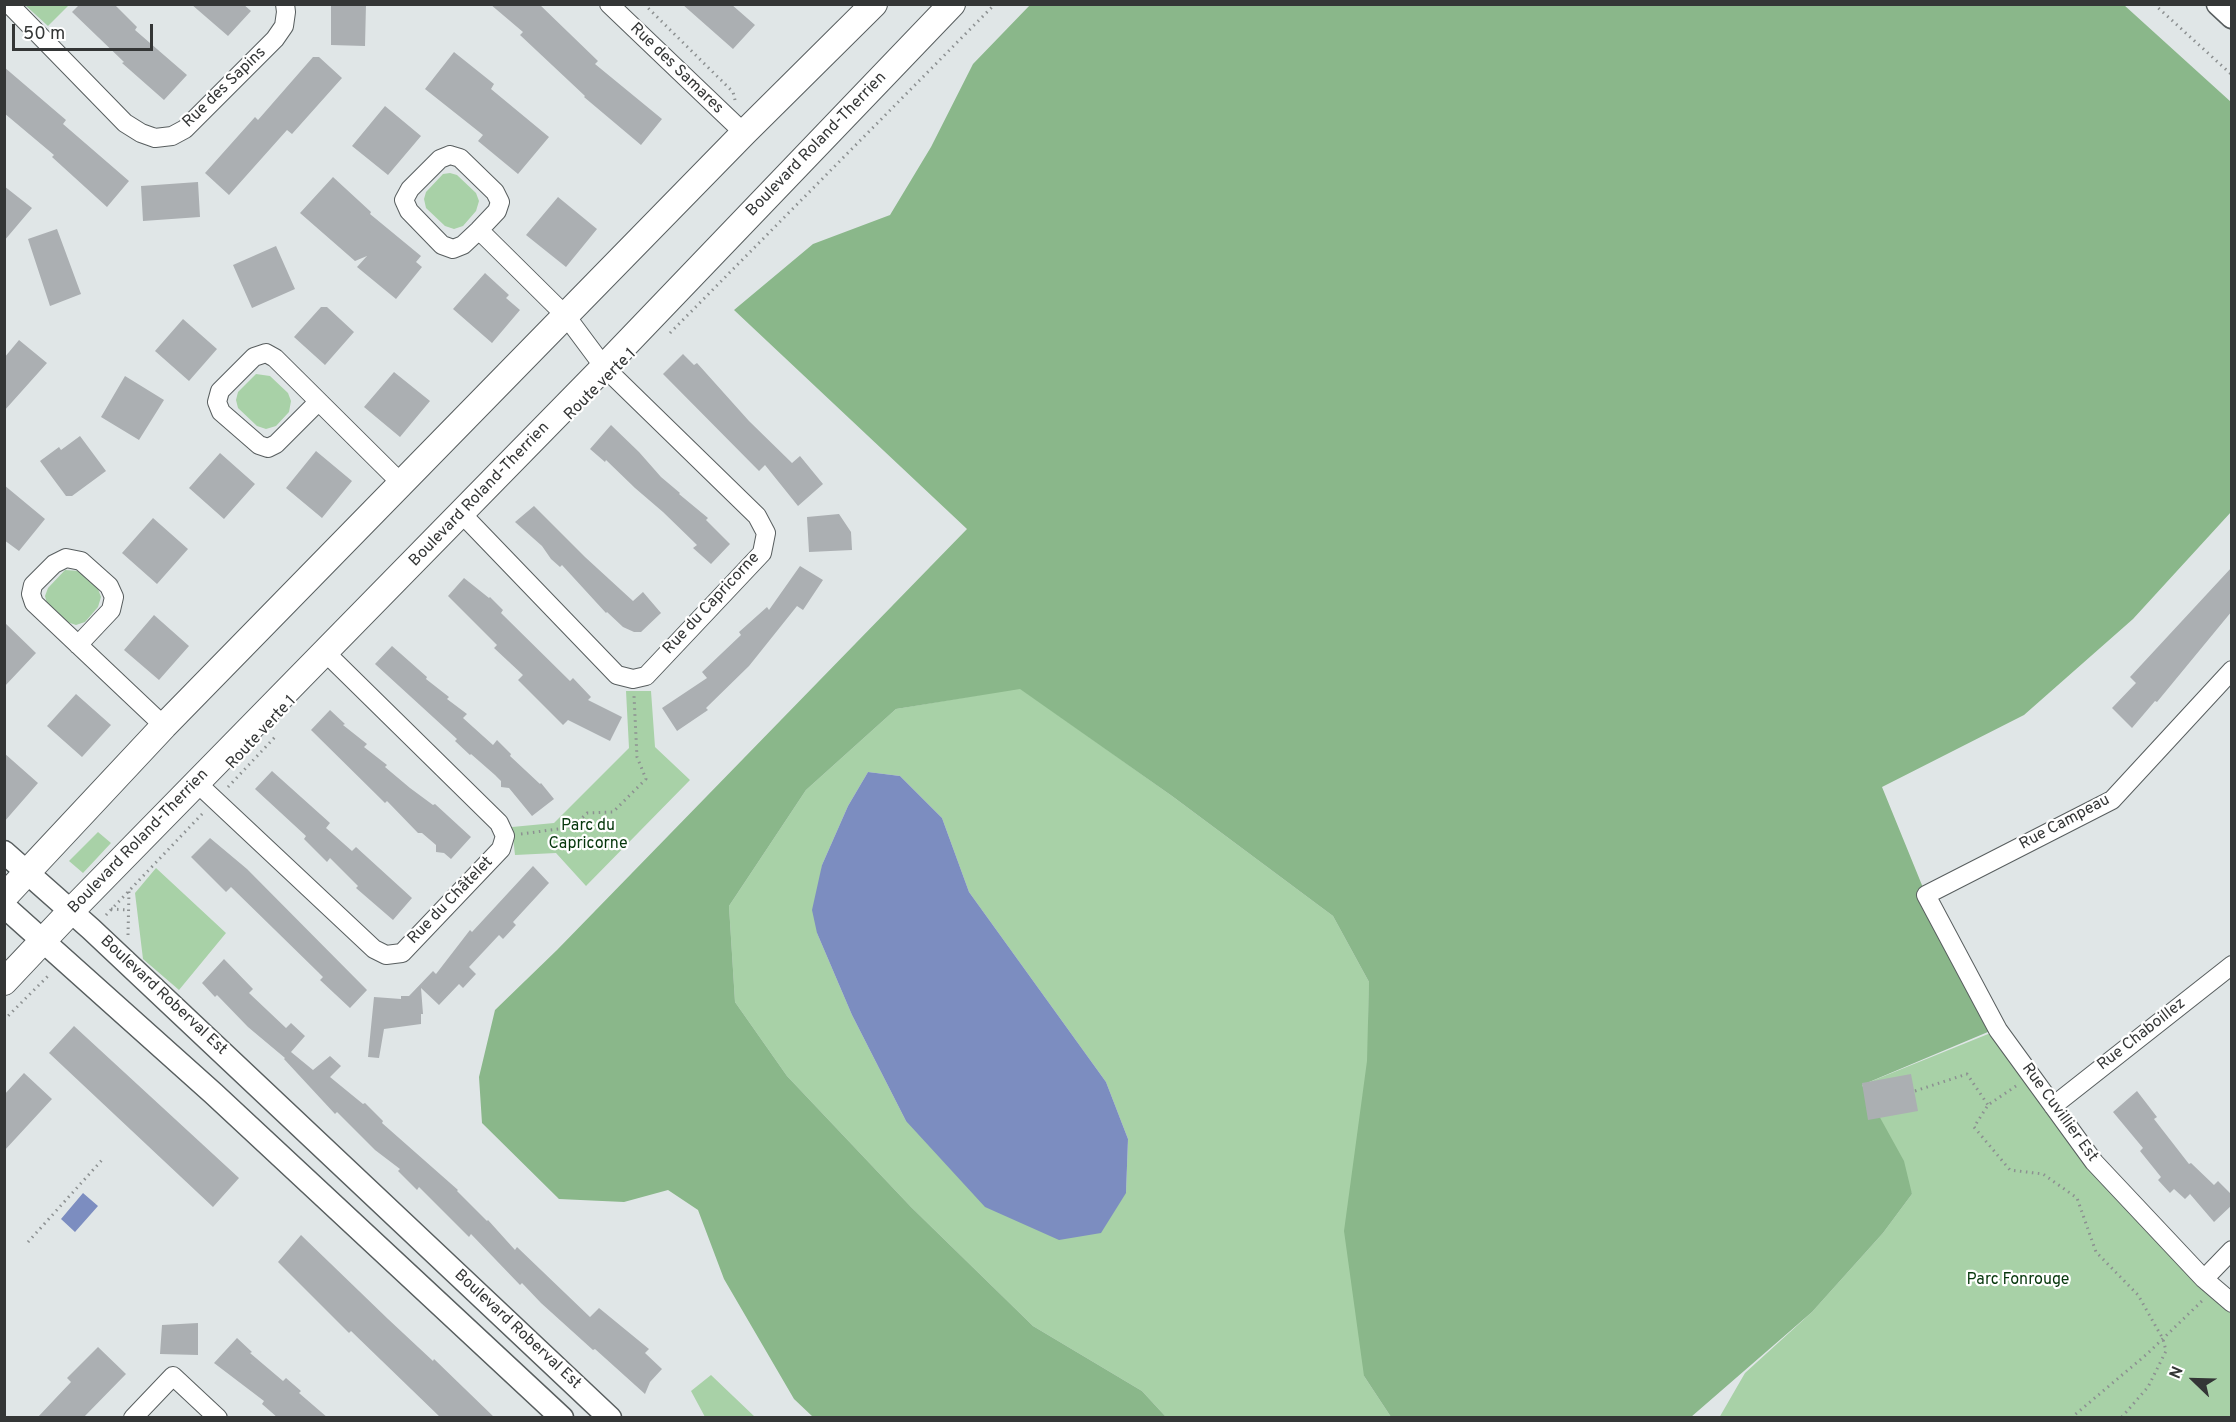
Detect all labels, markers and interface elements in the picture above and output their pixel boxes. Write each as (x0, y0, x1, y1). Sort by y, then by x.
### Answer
scale bar (15, 12, 156, 50)
street label: Rue des Samares (625, 19, 727, 119)
text: 50 m (23, 23, 65, 46)
street label: Rue des Sapins (179, 44, 271, 132)
street label: Boulevard Roland-Therrien (743, 69, 891, 221)
street label: Route verte 1 (561, 345, 641, 425)
street label: Boulevard Roland-Therrien (406, 419, 554, 571)
street label: Rue du Capricorne (660, 549, 764, 659)
street label: Route verte 1 (223, 692, 301, 774)
street label: Boulevard Roland-Therrien (65, 766, 213, 918)
street label: Rue Campeau (2016, 791, 2114, 855)
park label: Parc du Capricorne (548, 817, 628, 855)
street label: Rue du Châtelet (404, 853, 498, 949)
street label: Boulevard Roberval Est (96, 932, 230, 1060)
street label: Rue Chaboillez (2094, 995, 2190, 1075)
street label: Rue Cuvillier Est (2017, 1060, 2101, 1166)
street label: Boulevard Roberval Est (450, 1266, 584, 1394)
park label: Parc Fonrouge (1967, 1271, 2069, 1291)
north arrow (2164, 1350, 2224, 1410)
text: N (2166, 1364, 2189, 1382)

